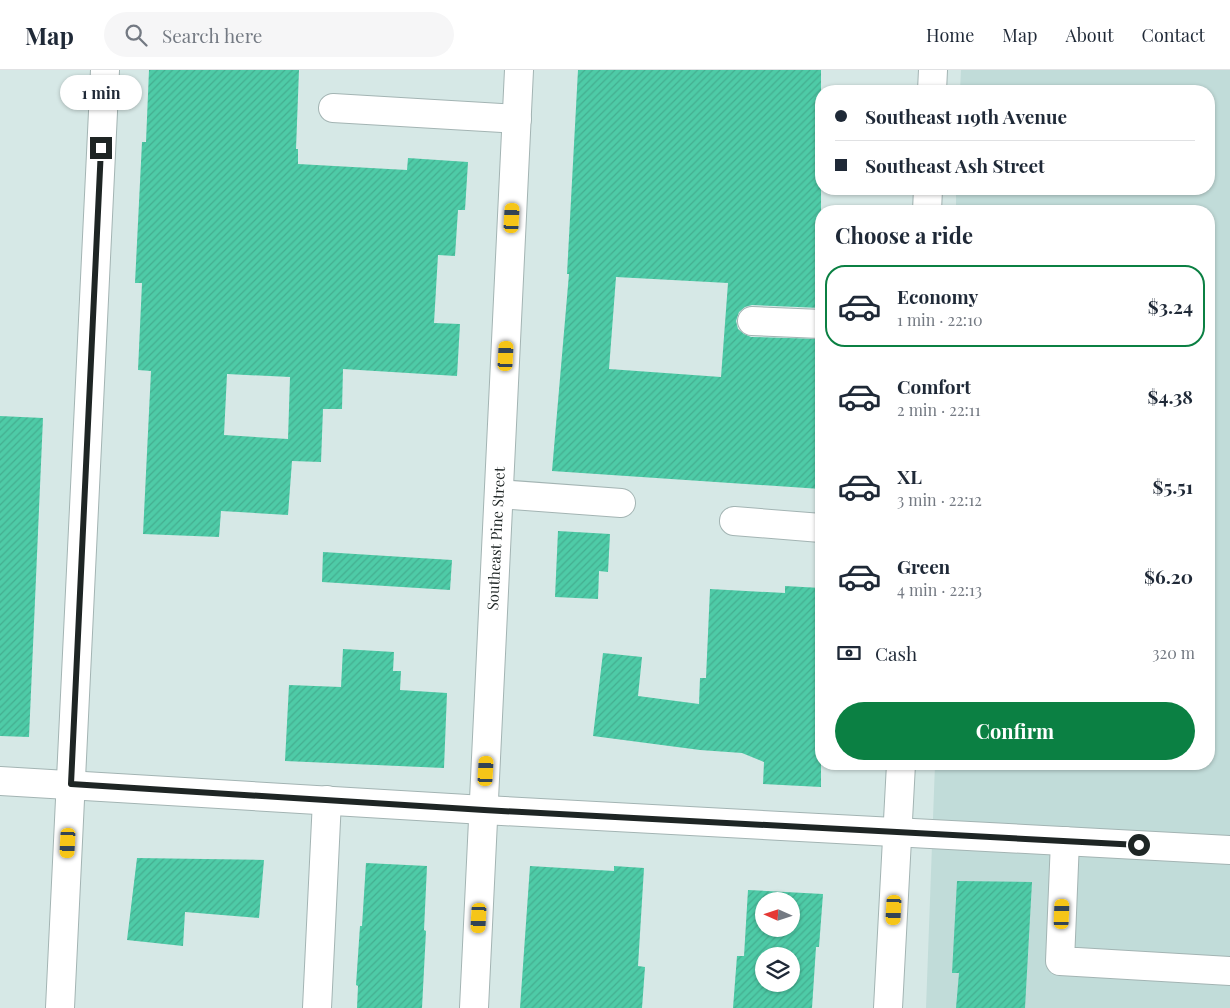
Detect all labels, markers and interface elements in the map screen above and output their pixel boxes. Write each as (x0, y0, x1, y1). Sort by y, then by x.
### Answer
search box (104, 12, 454, 57)
text: Map (25, 19, 74, 51)
icon: search (122, 21, 150, 49)
text: Search here (162, 22, 262, 48)
text: Home (926, 23, 974, 47)
text: Map (1002, 23, 1037, 47)
text: About (1065, 23, 1114, 47)
text: Contact (1142, 23, 1205, 47)
callout: 1 min (60, 75, 142, 110)
text: 1 min (81, 82, 121, 103)
text: Southeast 119th Avenue (865, 103, 1067, 129)
route end (90, 137, 112, 159)
text: Southeast Ash Street (865, 152, 1045, 178)
car (503, 203, 520, 233)
text: Choose a ride (835, 220, 973, 250)
text: Economy (897, 283, 978, 309)
icon: car (837, 284, 882, 329)
text: $3.24 (1148, 293, 1193, 319)
text: 1 min · 22:10 (897, 309, 983, 330)
car (497, 341, 514, 371)
text: Comfort (897, 373, 971, 399)
icon: car (837, 374, 882, 419)
text: $4.38 (1148, 383, 1193, 409)
text: 2 min · 22:11 (897, 399, 981, 420)
text: XL (897, 463, 922, 489)
icon: car (837, 464, 882, 509)
street label: Southeast Pine Street (482, 466, 509, 611)
text: $5.51 (1153, 473, 1193, 499)
text: 3 min · 22:12 (897, 489, 982, 510)
text: Green (897, 553, 950, 579)
icon: car (837, 554, 882, 599)
text: $6.20 (1144, 563, 1193, 589)
text: 4 min · 22:13 (897, 579, 982, 600)
icon: cash (835, 639, 863, 667)
text: Cash (875, 640, 917, 666)
text: 320 m (1152, 642, 1195, 663)
button: Confirm (835, 702, 1195, 760)
car (477, 756, 494, 786)
car (59, 828, 76, 858)
route start (1128, 834, 1150, 856)
north arrow (755, 892, 800, 938)
map controls (755, 892, 800, 992)
car (885, 895, 902, 925)
car (1053, 899, 1070, 929)
car (470, 903, 487, 933)
button: layers (755, 947, 800, 992)

